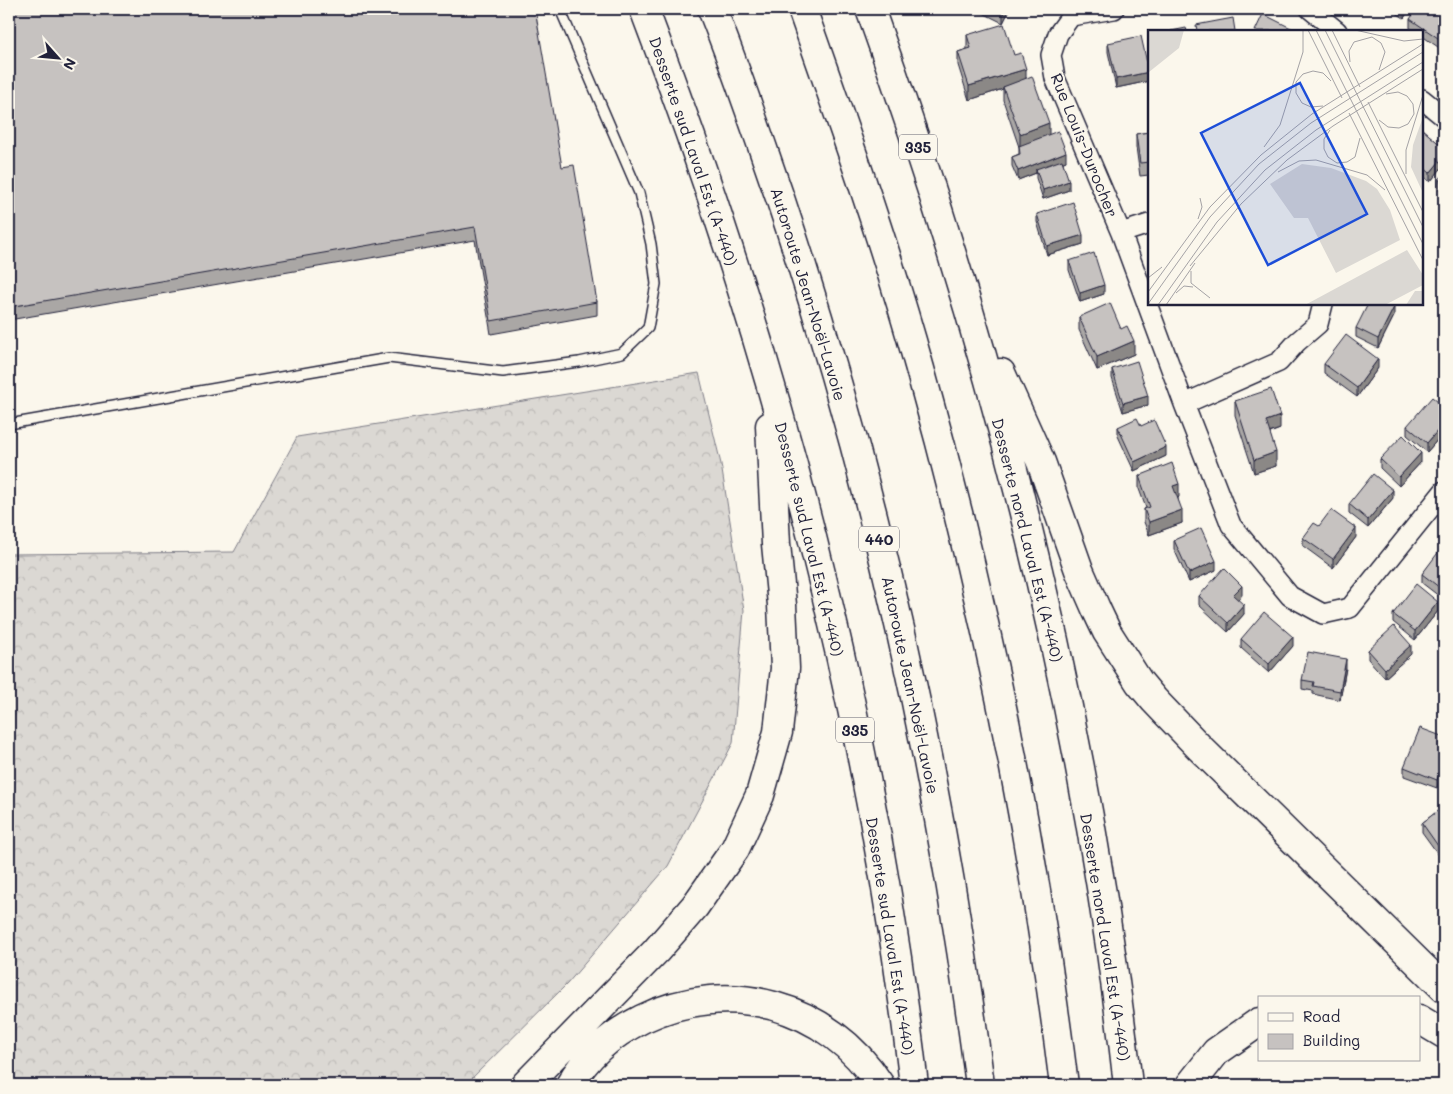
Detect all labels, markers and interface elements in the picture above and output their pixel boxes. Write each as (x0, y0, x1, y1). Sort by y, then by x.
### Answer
inset map (1148, 30, 1423, 305)
north arrow (32, 32, 82, 82)
street label: Desserte sud Laval Est (A-440) (645, 34, 743, 268)
text: N (59, 55, 81, 73)
street label: Rue Louis-Durocher (1046, 70, 1124, 220)
road number: 335 (899, 134, 937, 160)
street label: Autoroute Jean-Noël-Lavoie (766, 185, 852, 403)
street label: Desserte nord Laval Est (A-440) (988, 416, 1068, 664)
street label: Desserte sud Laval Est (A-440) (771, 420, 849, 658)
road number: 440 (859, 526, 899, 552)
street label: Autoroute Jean-Noël-Lavoie (878, 574, 944, 796)
road number: 335 (836, 718, 874, 742)
street label: Desserte nord Laval Est (A-440) (1076, 812, 1136, 1062)
street label: Desserte sud Laval Est (A-440) (862, 816, 920, 1056)
legend (1258, 996, 1420, 1062)
text: Road (1303, 1006, 1340, 1026)
text: Building (1303, 1030, 1360, 1050)

